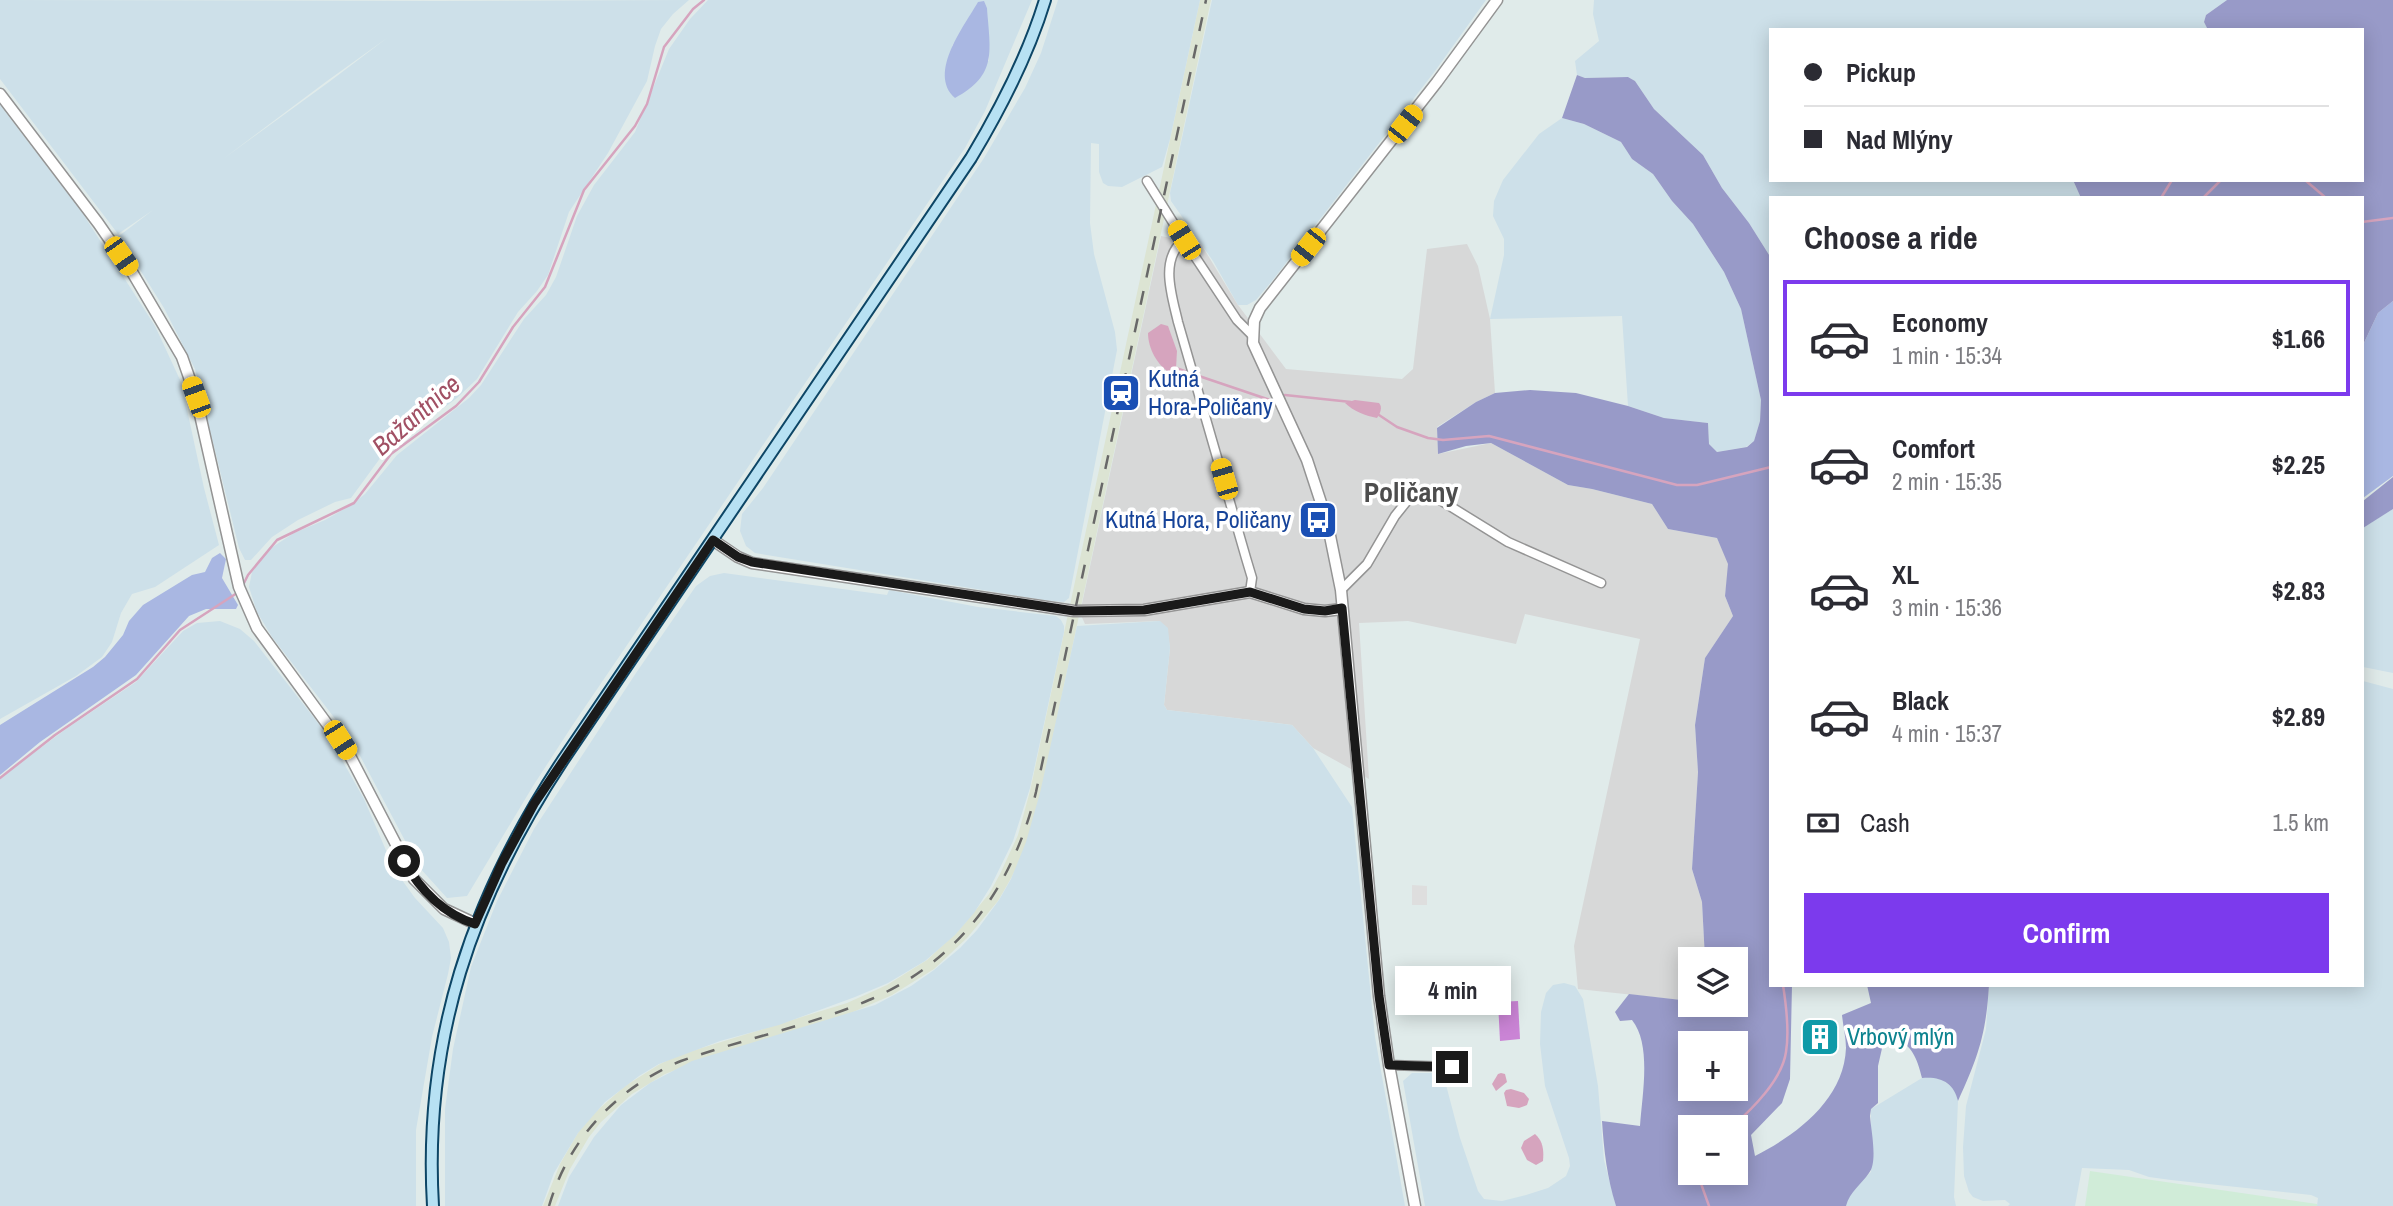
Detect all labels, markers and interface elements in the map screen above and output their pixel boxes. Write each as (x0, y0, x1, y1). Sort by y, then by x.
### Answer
text: Pickup (1846, 55, 1916, 90)
car (1384, 101, 1427, 147)
text: Nad Mlýny (1846, 122, 1953, 157)
text: Choose a ride (1804, 216, 1978, 259)
car (1164, 217, 1205, 263)
car (1287, 224, 1330, 270)
car (101, 233, 142, 279)
text: Economy (1892, 305, 1988, 340)
icon: car (1808, 307, 1871, 370)
text: $1.66 (2272, 321, 2325, 356)
text: 1 min · 15:34 (1892, 340, 2002, 371)
place label: Kutná Hora-Poličany (1148, 362, 1273, 422)
water label: Bažantnice (364, 366, 467, 463)
station icon: Kutná Hora-Poličany (1100, 372, 1142, 414)
car (179, 374, 214, 420)
text: Comfort (1892, 431, 1975, 466)
icon: car (1808, 433, 1871, 496)
text: $2.25 (2272, 447, 2325, 482)
car (1209, 456, 1240, 502)
text: 2 min · 15:35 (1892, 466, 2002, 497)
district label: Poličany (1364, 473, 1458, 511)
bus stop icon: Kutná Hora, Poličany (1297, 499, 1339, 541)
place label: Kutná Hora, Poličany (1105, 503, 1291, 535)
text: XL (1892, 557, 1919, 592)
icon: car (1808, 559, 1871, 622)
text: $2.83 (2272, 573, 2325, 608)
text: 3 min · 15:36 (1892, 592, 2002, 623)
text: Black (1892, 683, 1949, 718)
icon: car (1808, 685, 1871, 748)
text: $2.89 (2272, 699, 2325, 734)
car (320, 717, 361, 763)
text: 4 min · 15:37 (1892, 718, 2002, 749)
icon: cash (1804, 804, 1842, 842)
text: Cash (1860, 805, 1910, 840)
text: 1.5 km (2272, 807, 2329, 838)
route start (388, 845, 420, 877)
button: Confirm (1804, 893, 2329, 973)
map controls (1678, 947, 1748, 1185)
button: layers (1678, 947, 1748, 1017)
callout: 4 min (1394, 965, 1510, 1014)
text: 4 min (1428, 975, 1478, 1006)
building icon: Vrbový mlýn (1799, 1016, 1841, 1058)
place label: Vrbový mlýn (1847, 1020, 1955, 1052)
button: + (1678, 1031, 1748, 1101)
route end (1436, 1051, 1468, 1083)
button: − (1678, 1115, 1748, 1185)

